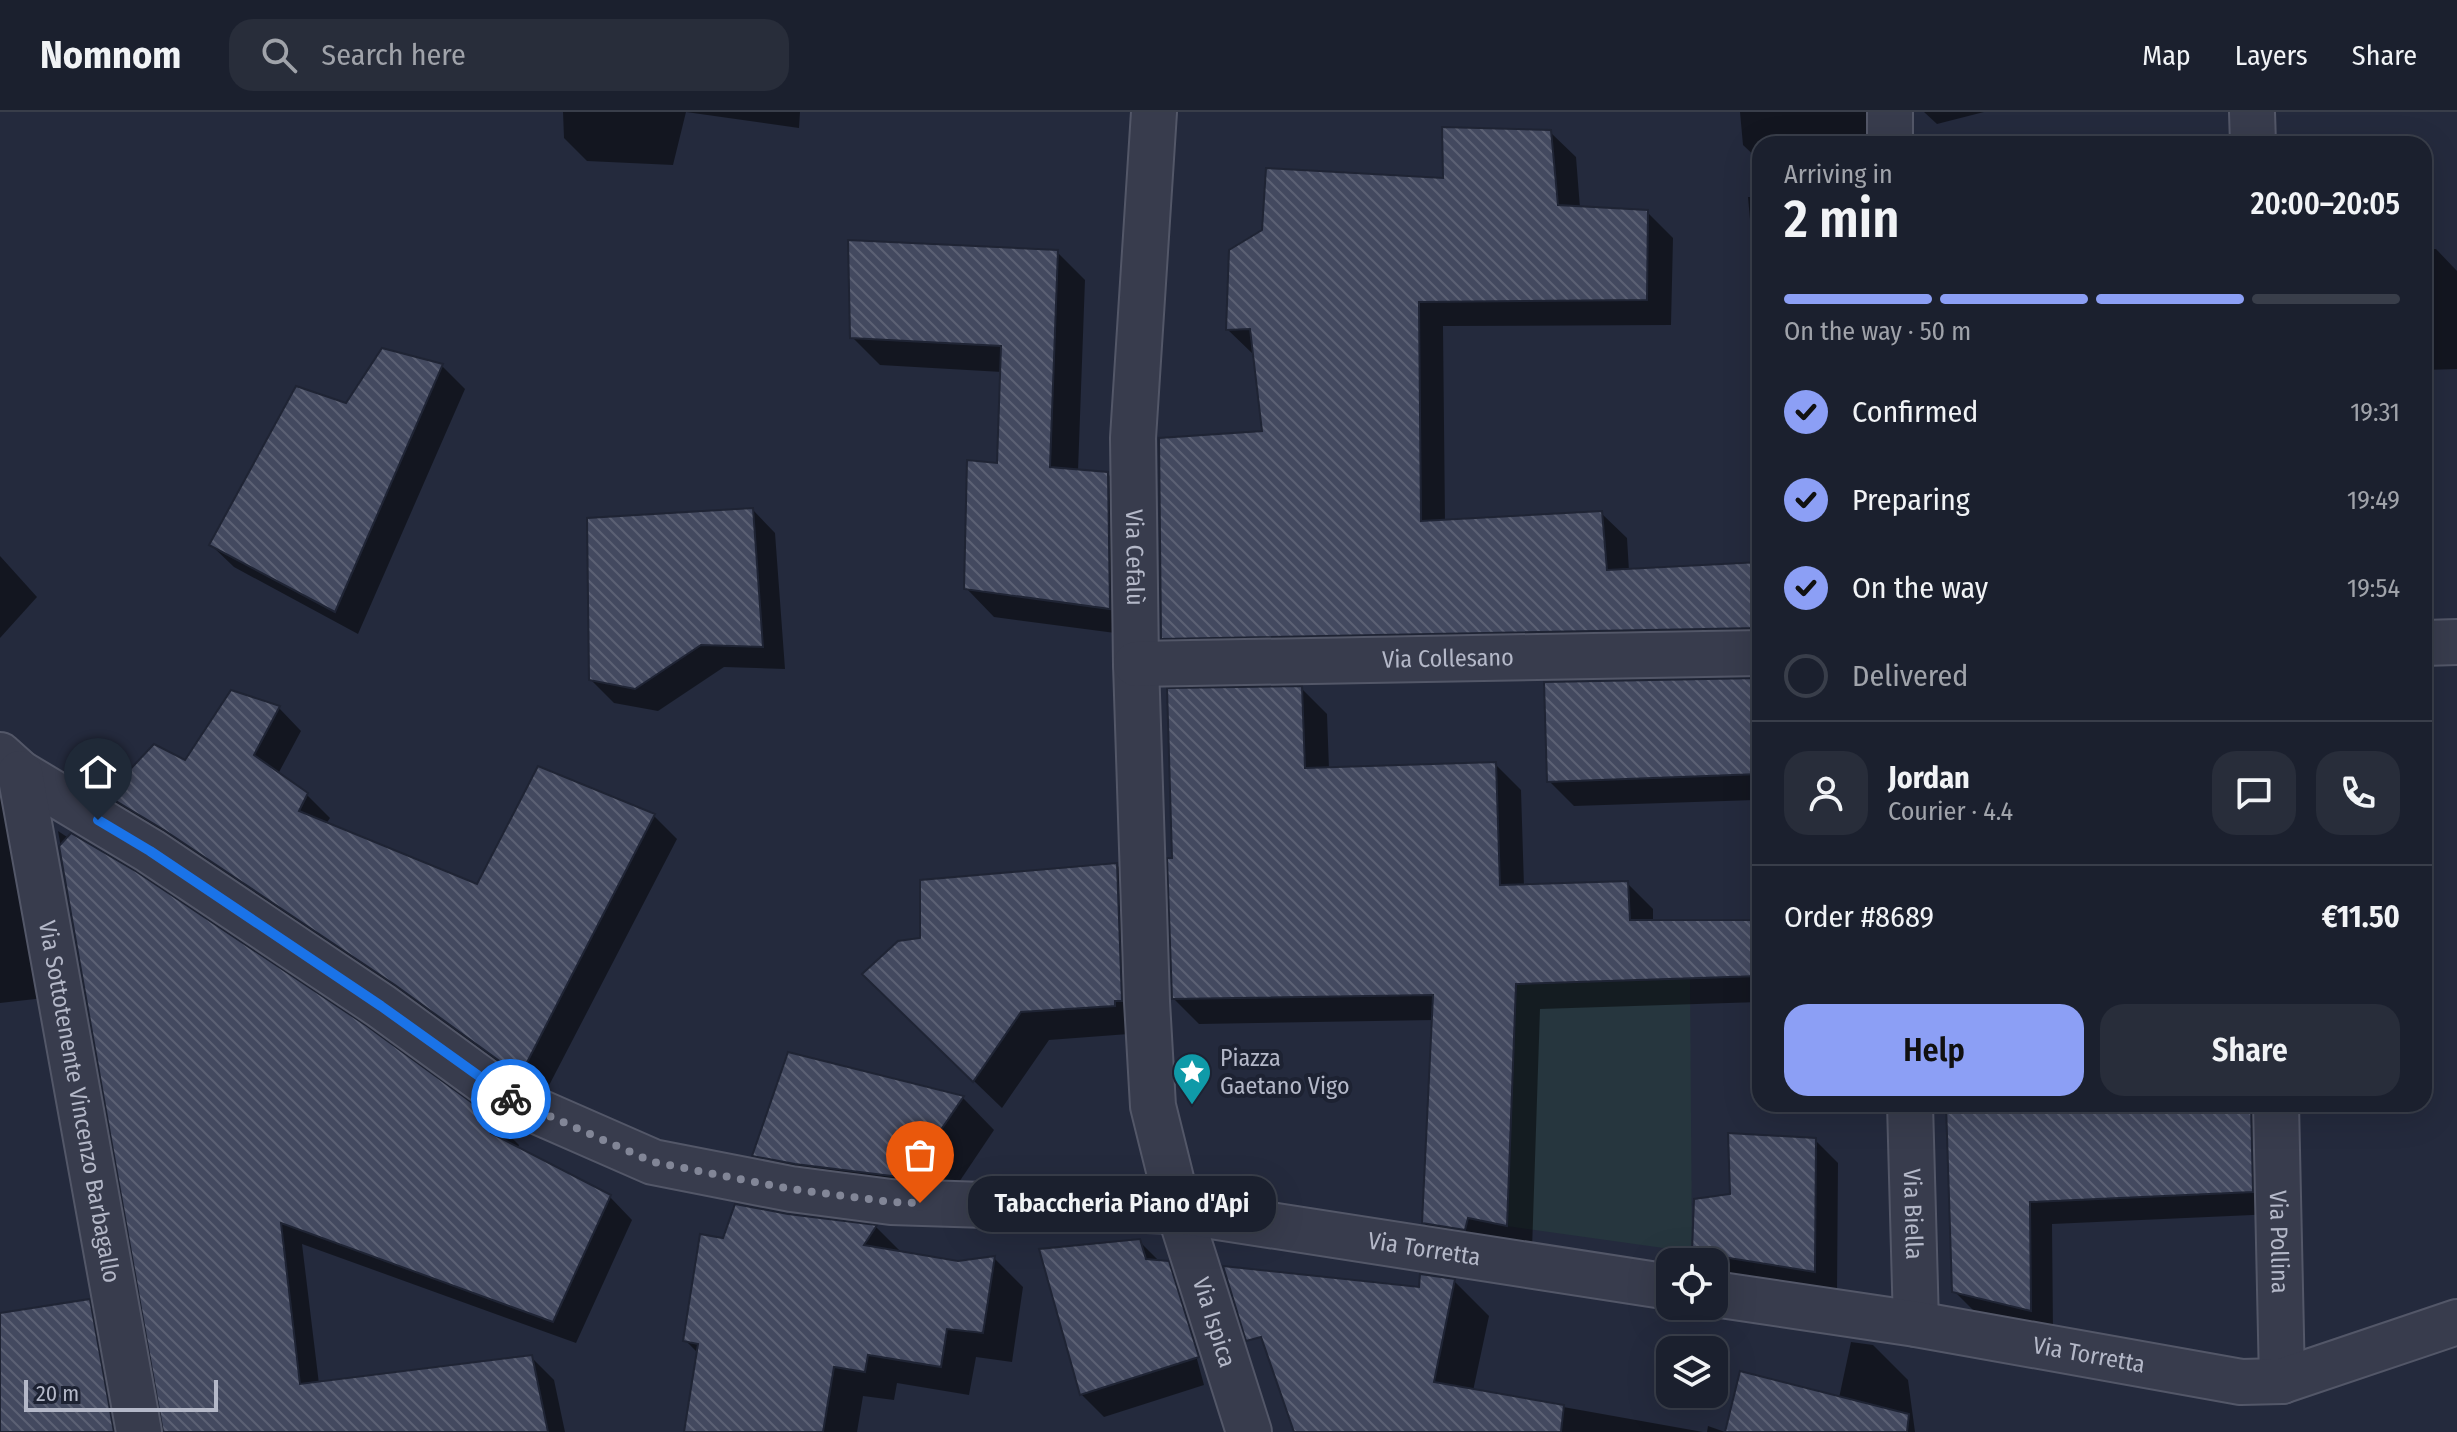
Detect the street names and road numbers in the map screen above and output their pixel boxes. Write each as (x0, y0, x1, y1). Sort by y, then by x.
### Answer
street label: Via Cefalù (1120, 509, 1149, 606)
street label: Via Collesano (1382, 643, 1514, 674)
street label: Via Sottotenente Vincenzo Barbagallo (33, 918, 126, 1285)
street label: Via Biella (1898, 1168, 1928, 1260)
street label: Via Pollina (2264, 1190, 2294, 1294)
street label: Via Torretta (1366, 1226, 1483, 1271)
street label: Via Ispica (1187, 1274, 1242, 1371)
street label: Via Torretta (2031, 1331, 2147, 1379)

